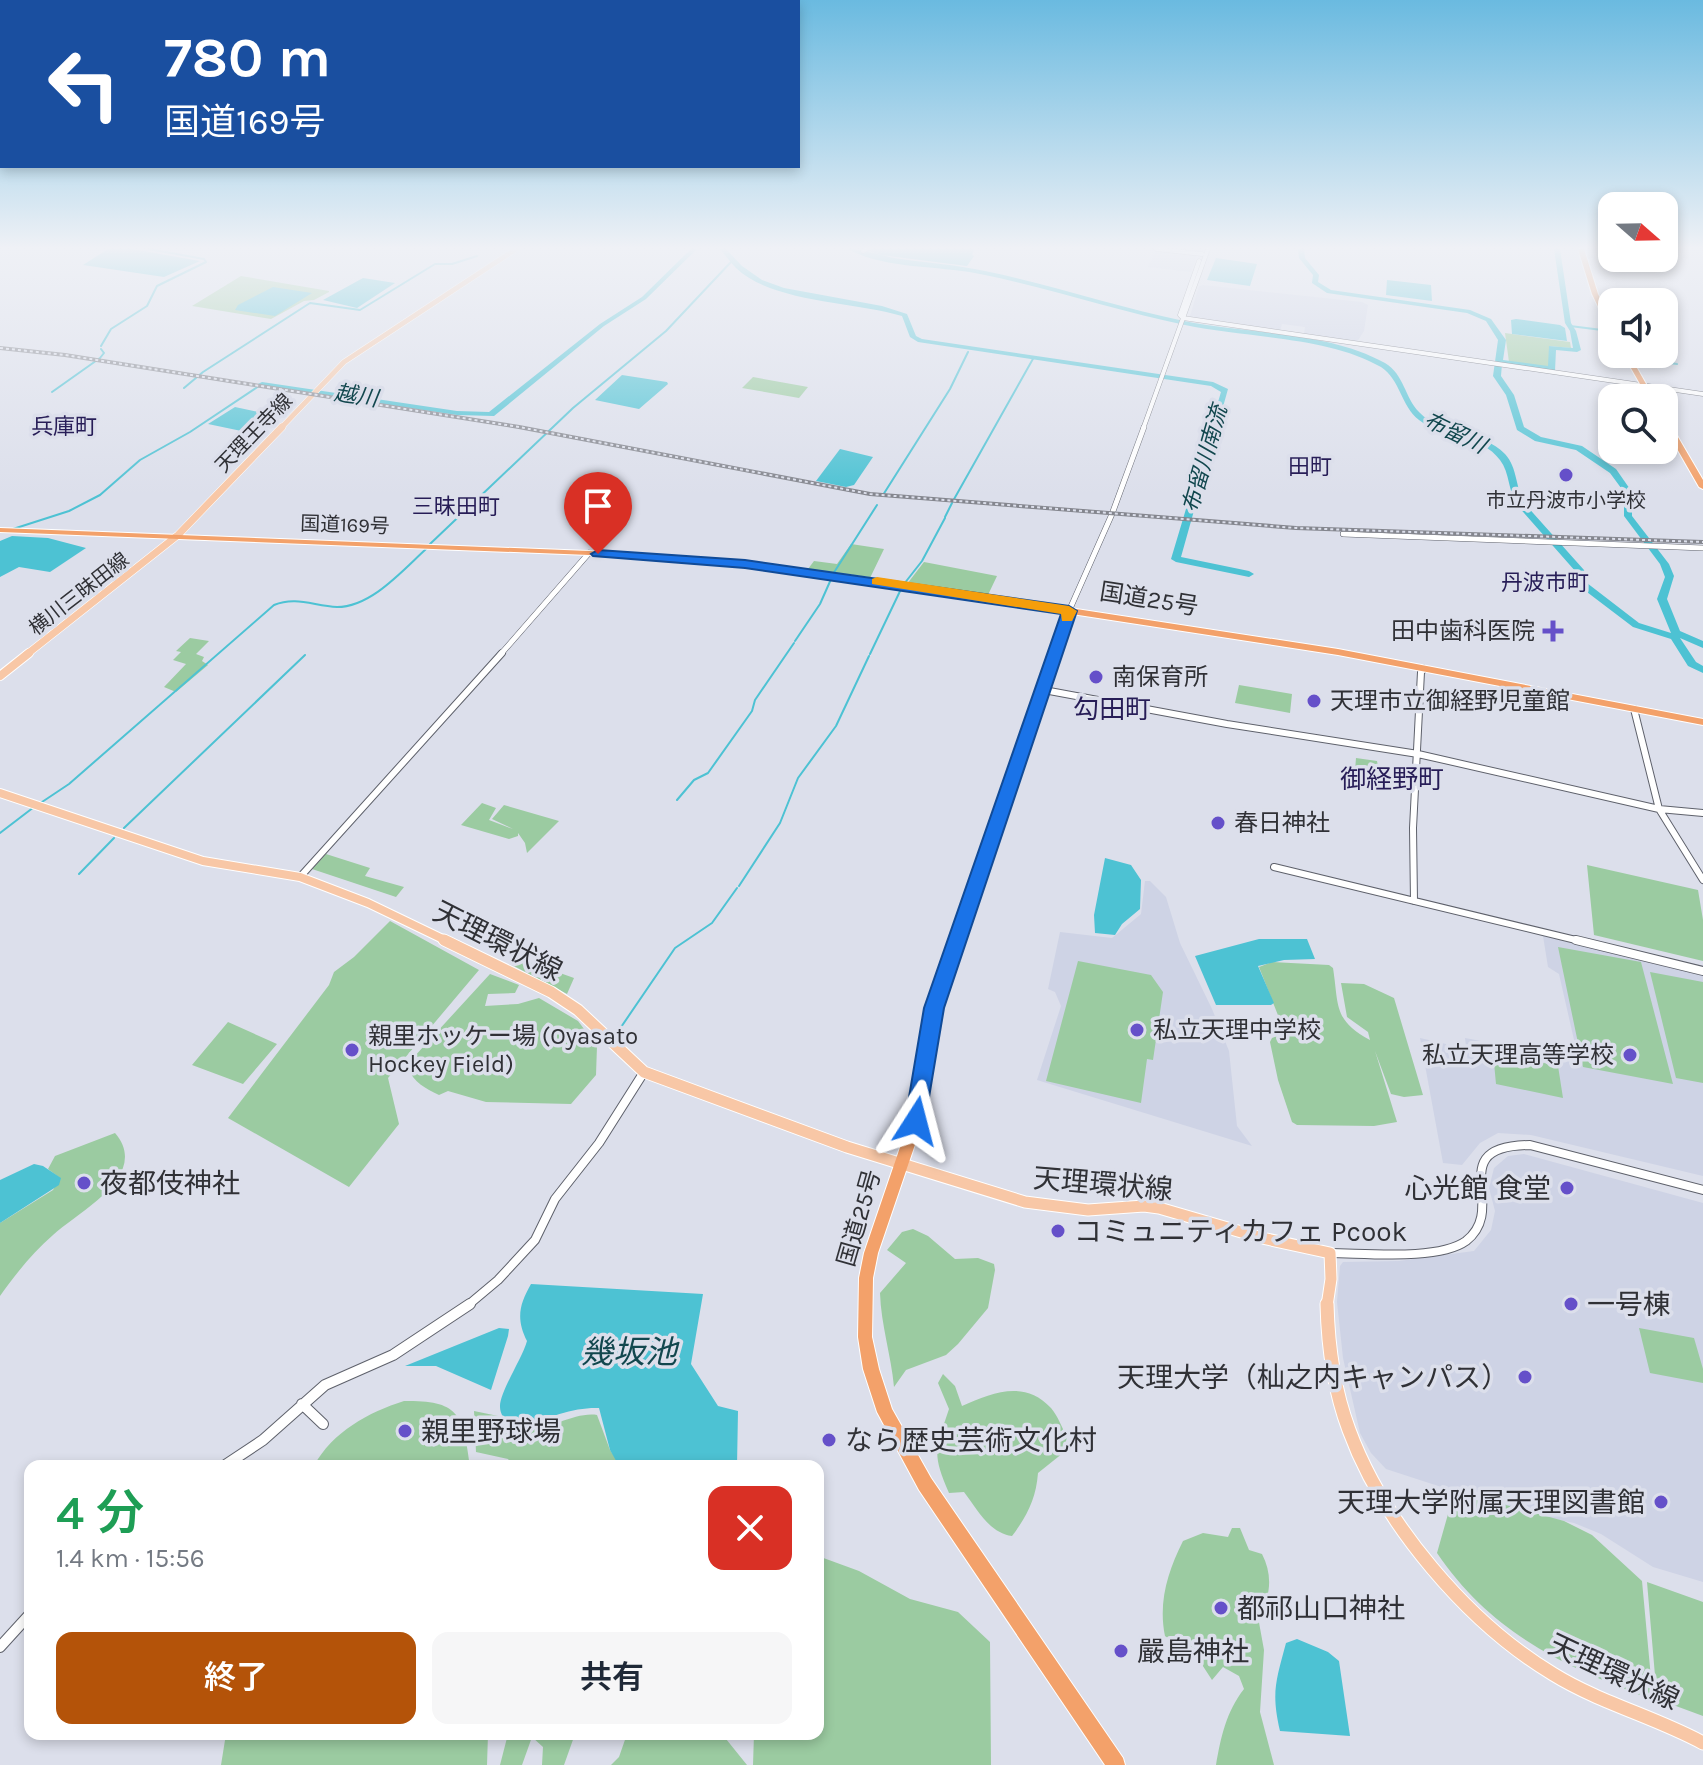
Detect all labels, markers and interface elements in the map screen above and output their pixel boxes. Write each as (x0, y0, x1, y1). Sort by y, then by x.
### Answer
text: 780 m (164, 25, 331, 90)
icon: left (32, 32, 136, 136)
text: 国道169号 (164, 101, 325, 143)
north arrow (1598, 192, 1678, 272)
map controls (1598, 192, 1678, 464)
button: sound (1598, 288, 1678, 368)
water label: 越川 (332, 380, 382, 412)
button: search (1598, 384, 1678, 464)
street label: 天理王寺線 (211, 389, 297, 477)
water label: 布留川南流 (1177, 400, 1233, 515)
water label: 布留川 (1420, 407, 1492, 460)
district label: 兵庫町 (31, 414, 97, 440)
district label: 田町 (1288, 454, 1332, 480)
marker: 市立丹波市小学校 (1557, 466, 1575, 484)
pin (564, 472, 632, 554)
icon: arrive (576, 484, 620, 528)
place label: 市立丹波市小学校 (1486, 489, 1646, 512)
district label: 三昧田町 (412, 494, 500, 520)
street label: 国道169号 (300, 512, 390, 538)
street label: 横川三昧田線 (25, 548, 133, 640)
district label: 丹波市町 (1501, 570, 1589, 596)
street label: 国道25号 (1098, 577, 1200, 621)
place label: 田中歯科医院 (1391, 617, 1535, 645)
marker: 田中歯科医院 (1542, 620, 1564, 642)
place label: 南保育所 (1112, 663, 1208, 691)
marker: 南保育所 (1087, 668, 1105, 686)
place label: 天理市立御経野児童館 (1330, 687, 1570, 715)
marker: 天理市立御経野児童館 (1305, 692, 1323, 710)
district label: 勾田町 (1073, 694, 1151, 725)
district label: 御経野町 (1340, 764, 1444, 795)
place label: 春日神社 (1234, 809, 1330, 837)
marker: 春日神社 (1209, 814, 1227, 832)
street label: 天理環状線 (428, 895, 568, 987)
place label: 私立天理中学校 (1153, 1016, 1321, 1044)
marker: 私立天理中学校 (1128, 1021, 1146, 1039)
place label: 親里ホッケー場 (Oyasato Hockey Field) (368, 1022, 638, 1078)
marker: 親里ホッケー場 (Oyasato Hockey Field) (343, 1041, 361, 1059)
place label: 私立天理高等学校 (1422, 1041, 1614, 1069)
marker: 私立天理高等学校 (1621, 1046, 1639, 1064)
position arrow (874, 1079, 958, 1163)
street label: 天理環状線 (1032, 1161, 1174, 1207)
street label: 国道25号 (832, 1166, 886, 1270)
place label: 夜都伎神社 (100, 1167, 240, 1200)
place label: 心光館 食堂 (1404, 1172, 1551, 1205)
marker: 夜都伎神社 (75, 1174, 93, 1192)
marker: 心光館 食堂 (1558, 1179, 1576, 1197)
place label: コミュニティカフェ Pcook (1074, 1215, 1407, 1248)
marker: コミュニティカフェ Pcook (1049, 1222, 1067, 1240)
place label: 一号棟 (1587, 1288, 1671, 1321)
marker: 一号棟 (1562, 1295, 1580, 1313)
water label: 幾坂池 (581, 1334, 680, 1371)
place label: 天理大学（杣之内キャンパス） (1117, 1361, 1509, 1394)
marker: 天理大学（杣之内キャンパス） (1516, 1368, 1534, 1386)
place label: 親里野球場 (421, 1415, 561, 1448)
marker: 親里野球場 (396, 1422, 414, 1440)
place label: なら歴史芸術文化村 (845, 1424, 1097, 1457)
marker: なら歴史芸術文化村 (820, 1431, 838, 1449)
text: 4 分 (56, 1485, 144, 1541)
button: close (708, 1486, 792, 1570)
place label: 天理大学附属天理図書館 (1337, 1486, 1645, 1519)
marker: 天理大学附属天理図書館 (1652, 1493, 1670, 1511)
text: 1.4 km · 15:56 (56, 1543, 205, 1574)
place label: 都祁山口神社 (1237, 1592, 1405, 1625)
marker: 都祁山口神社 (1212, 1599, 1230, 1617)
street label: 天理環状線 (1544, 1627, 1684, 1717)
button: 終了 (56, 1632, 416, 1724)
button: 共有 (432, 1632, 792, 1724)
place label: 嚴島神社 (1137, 1635, 1249, 1668)
marker: 嚴島神社 (1112, 1642, 1130, 1660)

